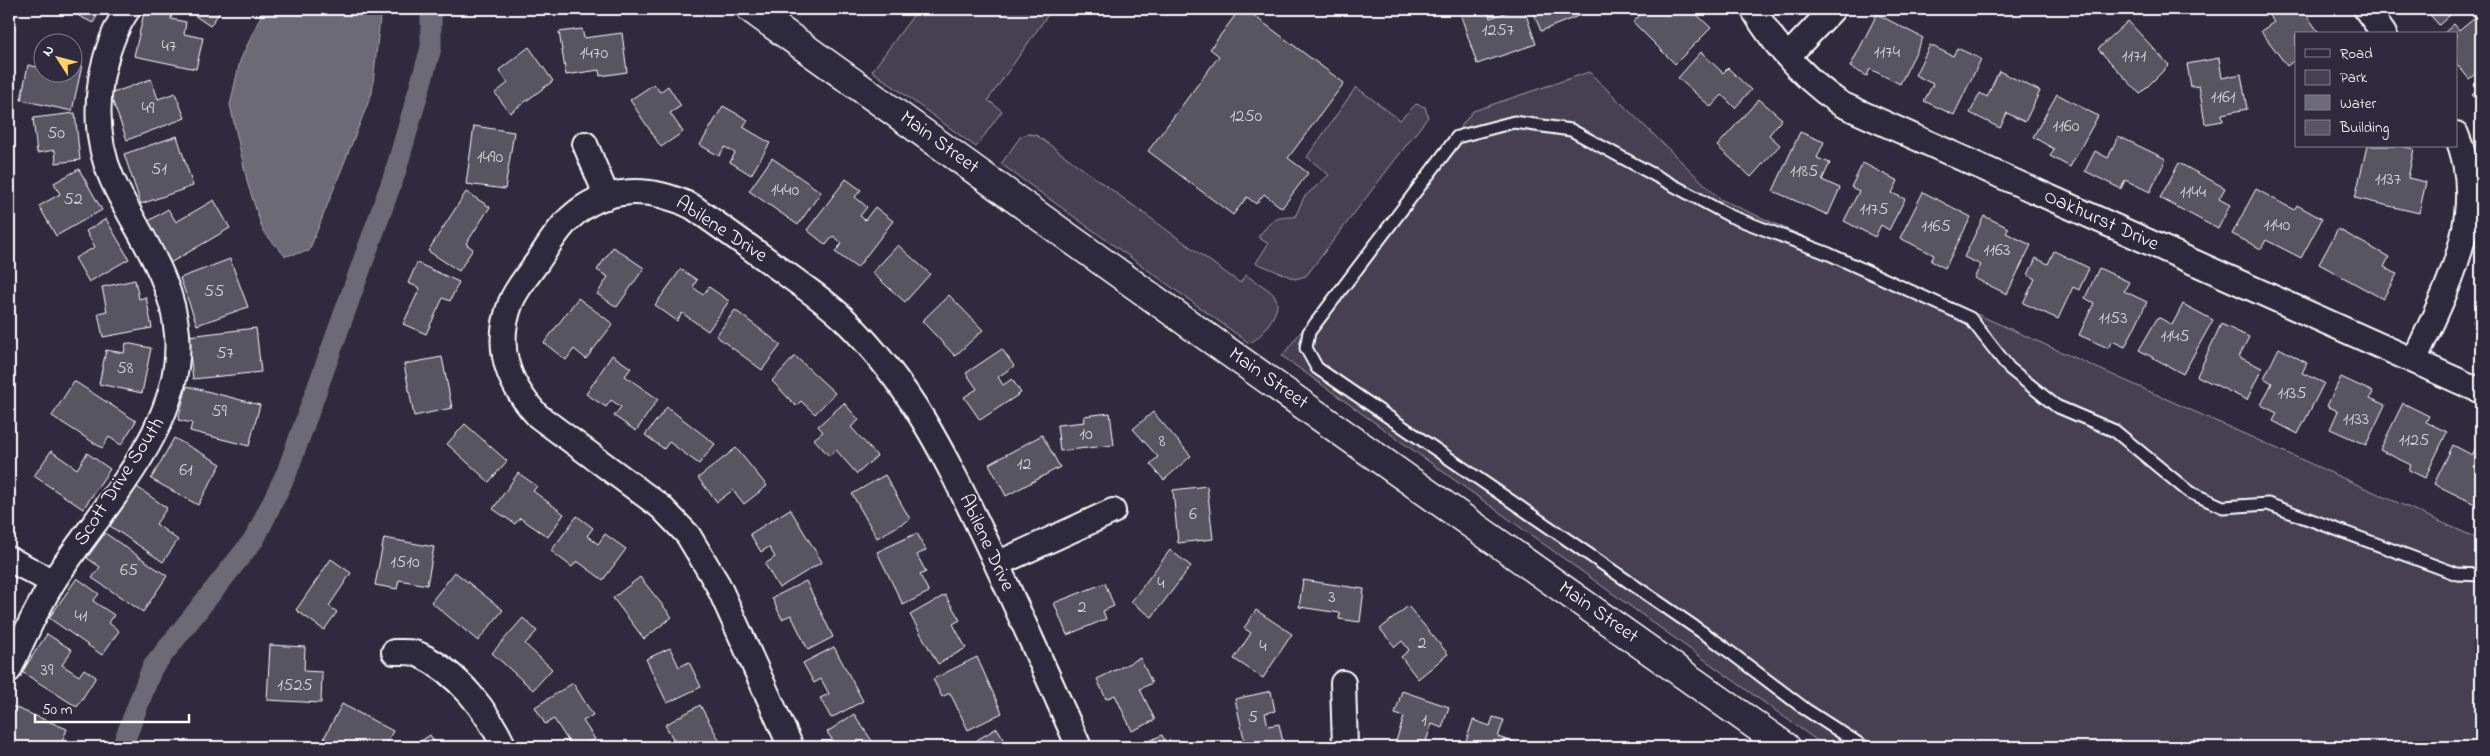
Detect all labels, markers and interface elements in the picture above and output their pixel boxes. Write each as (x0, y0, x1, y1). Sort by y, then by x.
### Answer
house number: 1257 (1482, 18, 1515, 44)
north arrow (32, 32, 82, 82)
legend (2295, 32, 2458, 148)
house number: 47 (162, 34, 177, 60)
house number: 1174 (1874, 40, 1901, 66)
text: N (37, 41, 60, 61)
house number: 1470 (580, 41, 608, 67)
text: Road (2340, 43, 2373, 65)
house number: 1171 (2122, 44, 2147, 70)
text: Park (2340, 67, 2368, 89)
house number: 1161 (2210, 85, 2236, 111)
text: Water (2340, 93, 2376, 115)
house number: 49 (142, 96, 155, 122)
street label: Main Street (893, 104, 985, 182)
house number: 1250 (1230, 104, 1263, 130)
house number: 1160 (2052, 114, 2080, 140)
text: Building (2339, 117, 2389, 140)
house number: 50 (47, 121, 65, 147)
house number: 1490 (477, 145, 503, 171)
house number: 51 (151, 157, 167, 183)
house number: 1185 (1790, 159, 1818, 185)
house number: 1137 (2375, 167, 2402, 193)
house number: 1440 (771, 178, 799, 204)
house number: 1144 (2180, 180, 2207, 206)
street label: Oakhurst Drive (2039, 183, 2163, 259)
house number: 52 (63, 187, 83, 213)
street label: Abilene Drive (669, 189, 773, 271)
house number: 1175 (1859, 197, 1889, 223)
house number: 1140 (2264, 213, 2291, 239)
house number: 1165 (1921, 214, 1951, 240)
house number: 1163 (1984, 238, 2010, 264)
house number: 55 (204, 279, 224, 305)
house number: 1153 (2098, 306, 2128, 332)
house number: 1145 (2160, 324, 2190, 350)
house number: 57 (216, 341, 234, 367)
street label: Main Street (1222, 341, 1314, 417)
house number: 58 (116, 356, 134, 382)
house number: 1135 (2277, 381, 2307, 407)
house number: 59 (211, 399, 227, 425)
house number: 1133 (2343, 407, 2369, 433)
street label: Scott Drive South (67, 412, 173, 552)
house number: 10 (1079, 422, 1093, 448)
house number: 1125 (2399, 428, 2429, 454)
house number: 8 (1159, 429, 1166, 455)
house number: 12 (1017, 452, 1031, 478)
house number: 61 (179, 458, 193, 484)
street label: Abilene Drive (951, 490, 1021, 596)
house number: 6 (1189, 502, 1197, 528)
house number: 1510 (390, 550, 420, 576)
house number: 65 (120, 558, 138, 584)
house number: 4 (1157, 571, 1165, 597)
street label: Main Street (1552, 575, 1644, 651)
house number: 3 (1328, 585, 1336, 611)
house number: 2 (1078, 595, 1087, 621)
house number: 41 (74, 604, 88, 630)
house number: 2 (1418, 631, 1427, 657)
house number: 4 (1259, 634, 1267, 660)
house number: 39 (41, 658, 54, 684)
house number: 1525 (277, 673, 313, 699)
scale bar (35, 691, 189, 723)
text: 50 m (42, 699, 73, 721)
house number: 5 (1248, 705, 1258, 731)
house number: 1 (1421, 708, 1427, 734)

